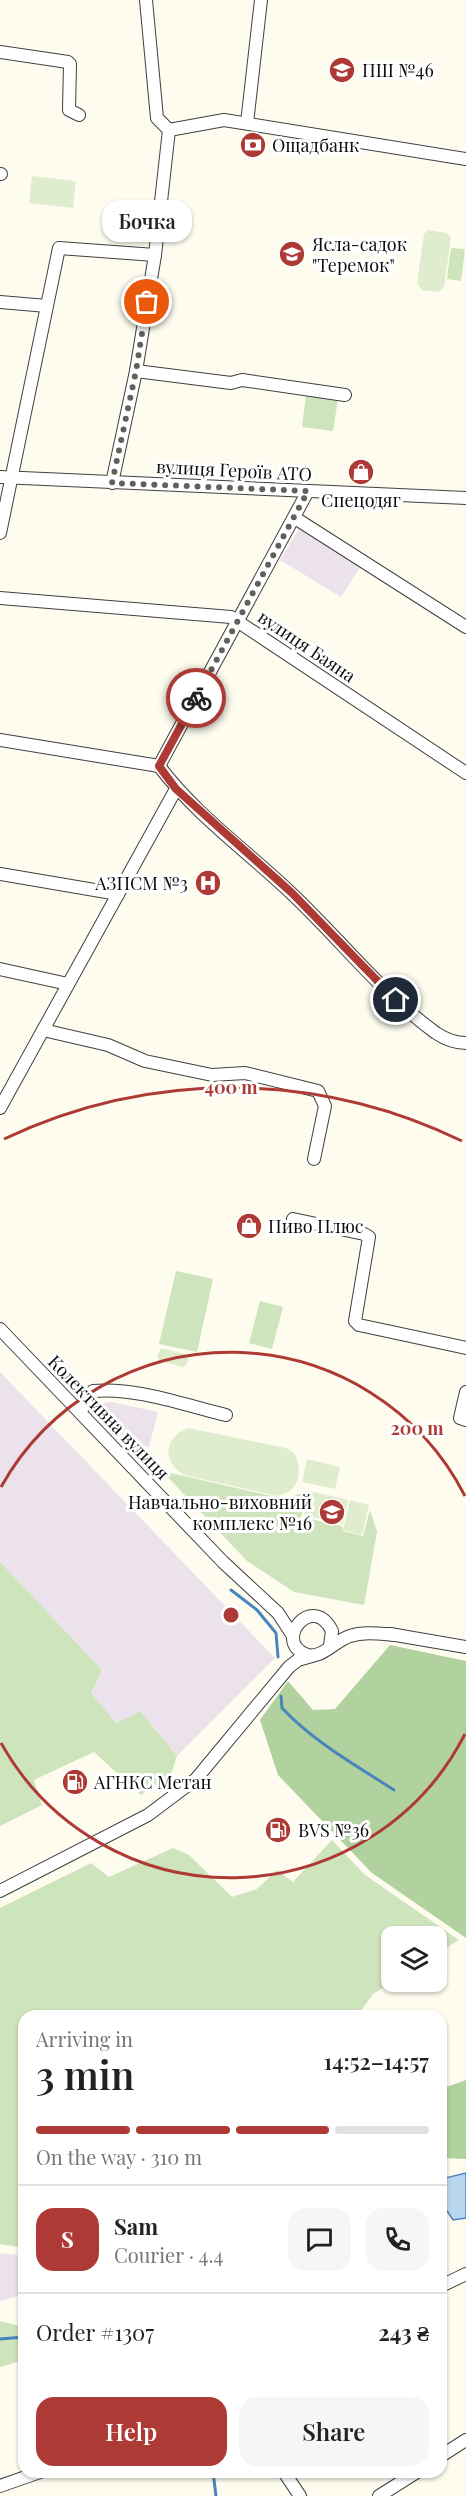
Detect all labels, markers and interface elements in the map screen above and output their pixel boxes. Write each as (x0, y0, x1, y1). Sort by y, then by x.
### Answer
school or university icon: ПШ №46 (327, 55, 357, 85)
place label: ПШ №46 (362, 58, 434, 82)
bank icon: Ощадбанк (238, 130, 268, 160)
place label: Ощадбанк (272, 133, 359, 157)
callout: Бочка (102, 200, 192, 242)
text: Бочка (118, 207, 176, 234)
place label: Ясла-садок "Теремок" (311, 232, 407, 277)
school or university icon: Ясла-садок "Теремок" (277, 239, 307, 269)
pin (121, 276, 172, 327)
icon: bag (130, 285, 163, 318)
street label: вулиця Героїв АТО (155, 454, 313, 486)
shop icon: Спецодяг (346, 457, 376, 487)
place label: Спецодяг (321, 488, 401, 512)
street label: вулиця Баяна (254, 605, 360, 687)
courier (166, 668, 226, 728)
icon: bike (180, 682, 213, 715)
hospital icon: АЗПСМ №3 (193, 868, 223, 898)
place label: АЗПСМ №3 (94, 871, 188, 895)
pin (370, 974, 421, 1025)
icon: home (379, 983, 412, 1016)
text: 400 m (204, 1075, 258, 1099)
shop icon: Пиво Плюс (234, 1211, 264, 1241)
place label: Пиво Плюс (268, 1214, 364, 1238)
street label: Колективна вулиця (43, 1349, 175, 1485)
text: 200 m (390, 1416, 444, 1440)
place label: Навчально-виховний комплекс №16 (128, 1490, 312, 1535)
school or university icon: Навчально-виховний комплекс №16 (317, 1497, 347, 1527)
centre of rings (221, 1605, 241, 1625)
fuel station icon: АГНКС Метан (60, 1767, 90, 1797)
place label: АГНКС Метан (93, 1770, 212, 1794)
fuel station icon: BVS №36 (263, 1815, 293, 1845)
place label: BVS №36 (298, 1818, 369, 1842)
map controls (381, 1926, 447, 1992)
button: layers (381, 1926, 447, 1992)
text: Arriving in (36, 2025, 133, 2052)
text: 14:52–14:57 (324, 2046, 429, 2076)
text: 3 min (36, 2048, 134, 2100)
text: On the way · 310 m (36, 2143, 202, 2170)
button: chat (288, 2208, 351, 2271)
button: phone (366, 2208, 429, 2271)
text: Sam (114, 2211, 158, 2241)
text: S (61, 2224, 74, 2254)
text: Courier · 4.4 (114, 2241, 223, 2268)
text: Order #1307 (36, 2317, 154, 2347)
text: 243 ₴ (378, 2317, 429, 2347)
button: Help (36, 2397, 227, 2466)
button: Share (239, 2397, 429, 2466)

